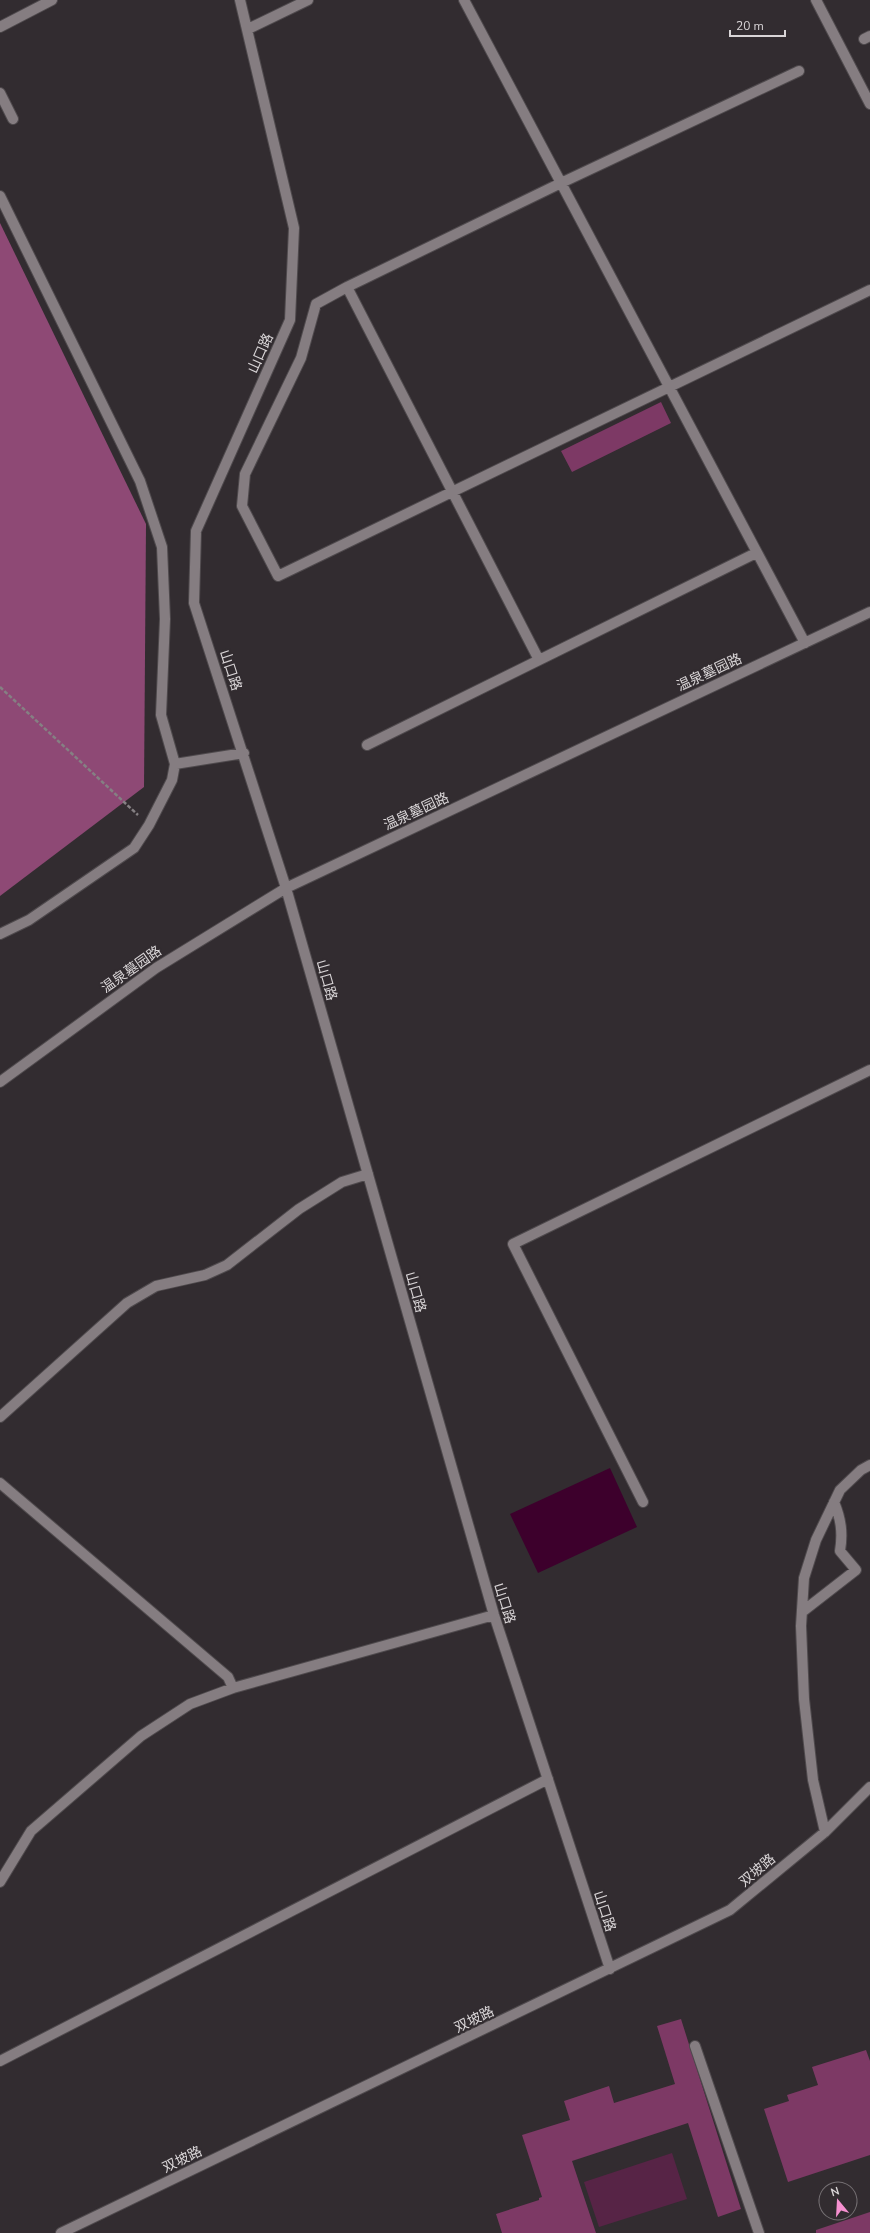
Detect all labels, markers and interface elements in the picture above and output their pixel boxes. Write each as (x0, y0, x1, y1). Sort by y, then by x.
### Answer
scale bar (730, 12, 785, 38)
text: 20 m (736, 18, 764, 34)
street label: 山口路 (243, 330, 278, 376)
street label: 山口路 (215, 647, 246, 693)
street label: 温泉墓园路 (673, 649, 745, 696)
street label: 温泉墓园路 (380, 788, 452, 835)
street label: 温泉墓园路 (97, 942, 165, 997)
street label: 山口路 (312, 957, 341, 1003)
street label: 山口路 (401, 1269, 430, 1315)
street label: 山口路 (489, 1580, 520, 1626)
street label: 双坡路 (735, 1850, 780, 1891)
street label: 山口路 (589, 1888, 620, 1934)
street label: 双坡路 (451, 2002, 497, 2037)
street label: 双坡路 (159, 2142, 205, 2177)
north arrow (818, 2181, 858, 2221)
text: N (829, 2184, 841, 2200)

